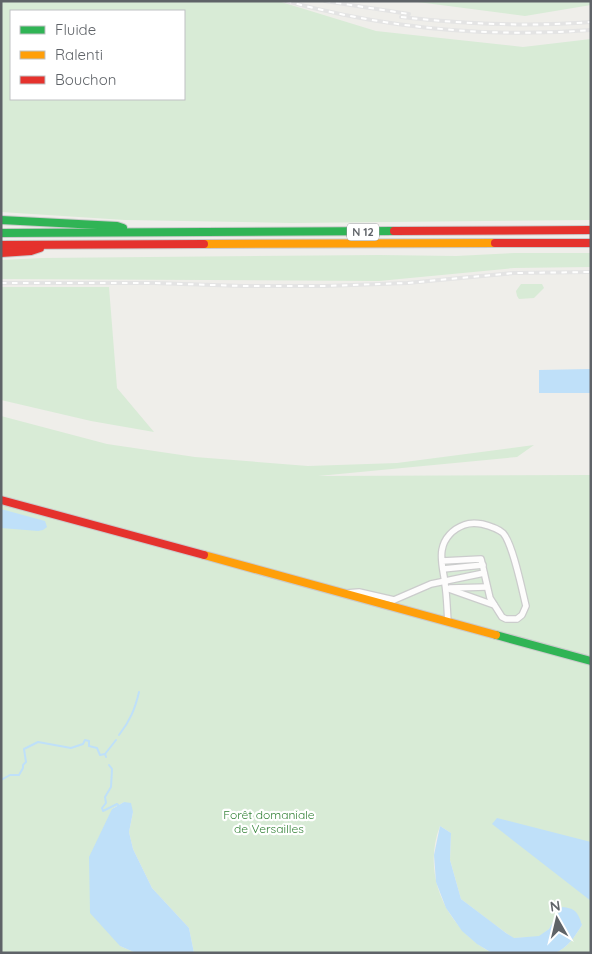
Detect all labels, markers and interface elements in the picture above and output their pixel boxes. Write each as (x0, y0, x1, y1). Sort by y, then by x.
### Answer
legend (10, 10, 185, 100)
text: Fluide (55, 20, 96, 39)
text: Ralenti (55, 45, 103, 64)
text: Bouchon (55, 70, 116, 89)
road number: N 12 (347, 223, 379, 240)
park label: Forêt domaniale de Versailles (223, 807, 315, 836)
north arrow (532, 894, 582, 944)
text: N (549, 896, 562, 916)

